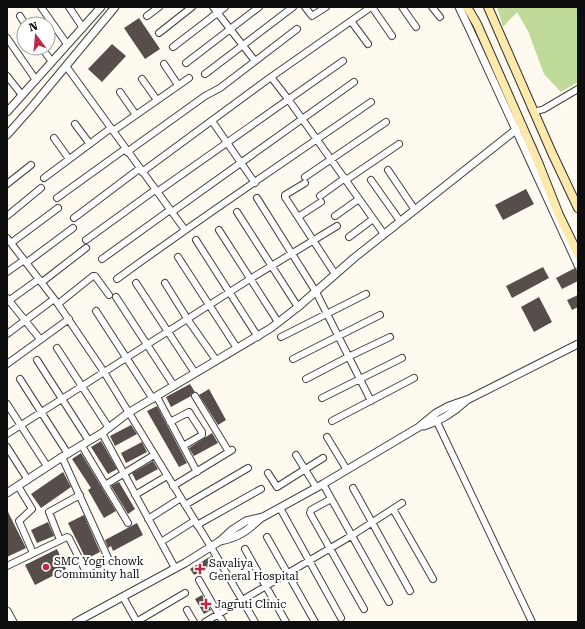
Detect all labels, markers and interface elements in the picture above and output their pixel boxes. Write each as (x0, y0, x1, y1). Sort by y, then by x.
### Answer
north arrow (16, 16, 56, 56)
text: N (28, 19, 40, 34)
place label: SMC Yogi chowk Community hall (54, 555, 144, 581)
place label: Savaliya General Hospital (209, 557, 299, 583)
marker: SMC Yogi chowk Community hall (41, 562, 51, 572)
marker: Savaliya General Hospital (194, 563, 206, 575)
marker: Jagruti Clinic (200, 598, 212, 610)
place label: Jagruti Clinic (215, 598, 286, 611)

